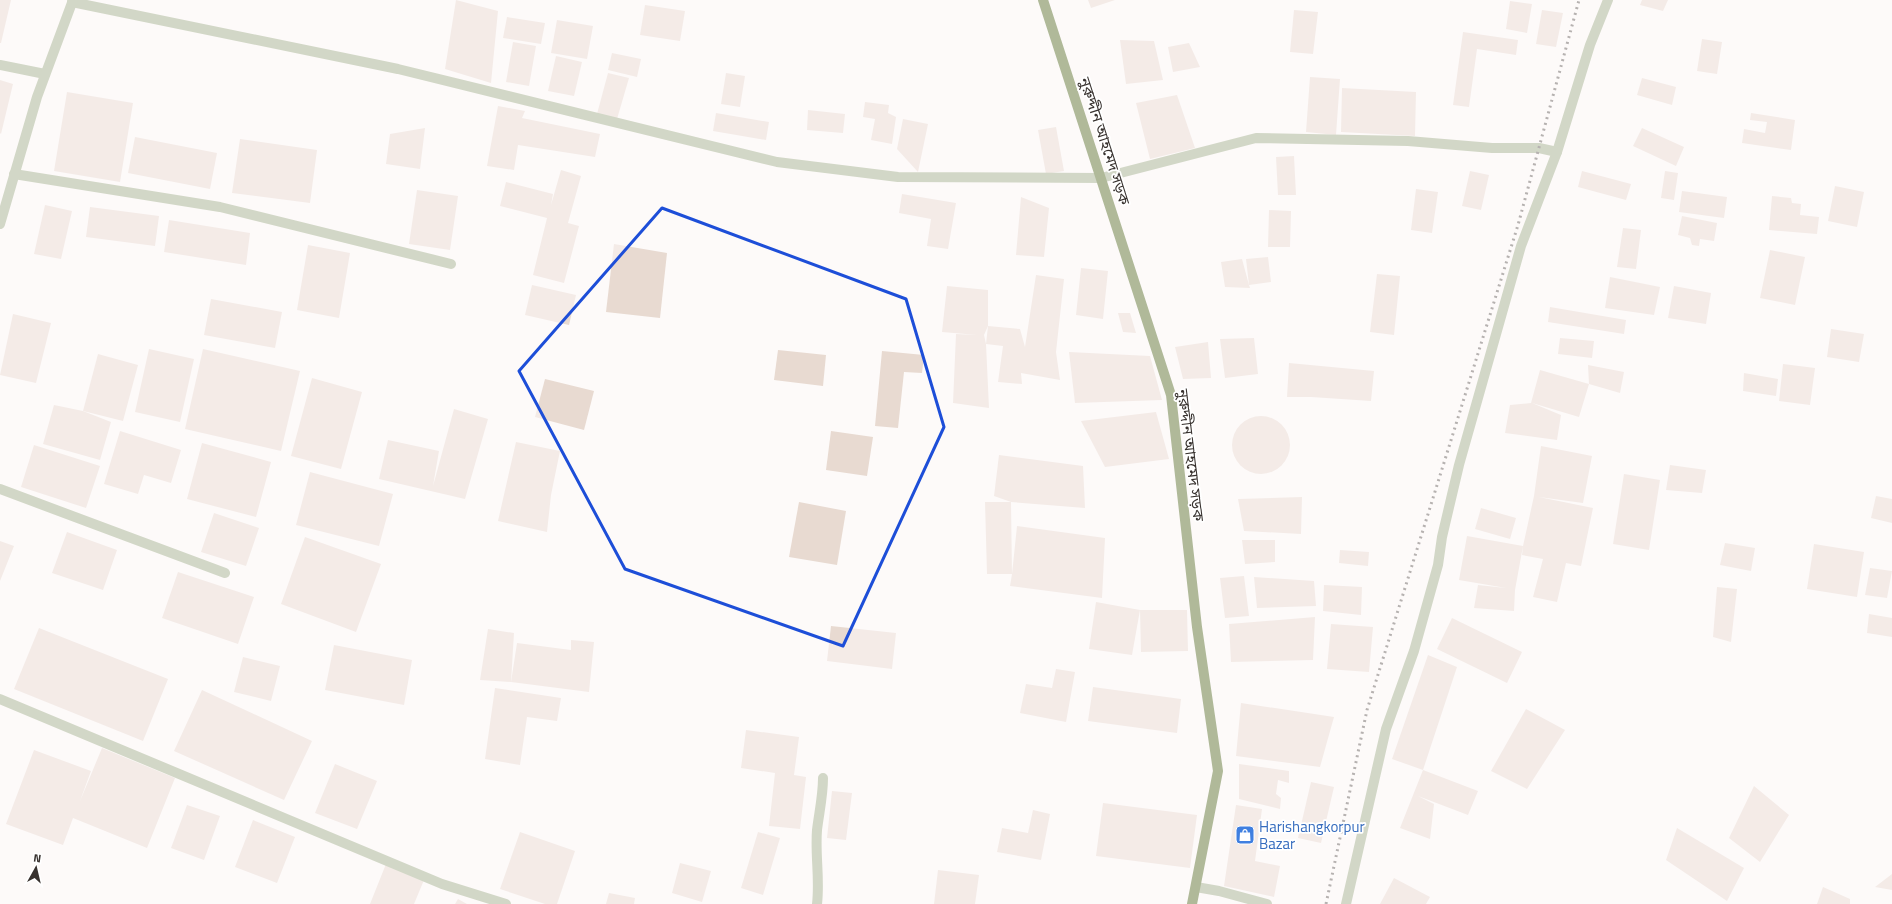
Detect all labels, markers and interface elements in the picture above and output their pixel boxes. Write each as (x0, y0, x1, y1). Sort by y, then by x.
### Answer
street label: নুরুদ্দীন আহমেদ সড়ক (1073, 73, 1137, 209)
street label: নুরুদ্দীন আহমেদ সড়ক (1171, 387, 1211, 523)
place label: Harishangkorpur Bazar (1259, 815, 1365, 855)
shop icon: Harishangkorpur Bazar (1234, 824, 1256, 846)
north arrow (16, 848, 56, 888)
text: N (33, 850, 42, 867)

